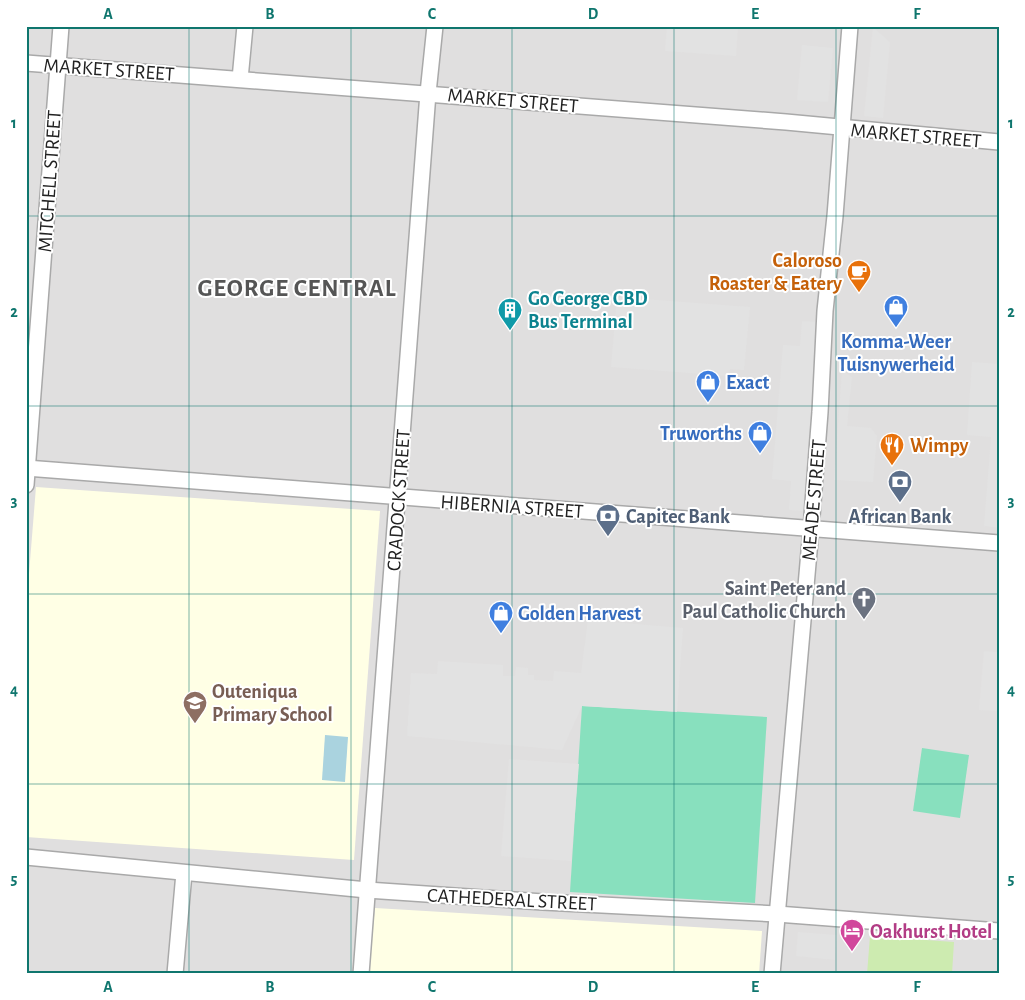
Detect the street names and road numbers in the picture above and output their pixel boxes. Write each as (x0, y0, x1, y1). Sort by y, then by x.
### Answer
street label: MARKET STREET (43, 55, 175, 85)
street label: MARKET STREET (447, 85, 579, 117)
street label: MITCHELL STREET (35, 109, 65, 253)
street label: MARKET STREET (850, 120, 982, 152)
street label: CRADOCK STREET (384, 428, 414, 572)
street label: MEADE STREET (799, 438, 829, 562)
street label: HIBERNIA STREET (440, 492, 584, 522)
street label: CATHEDERAL STREET (427, 886, 598, 914)

